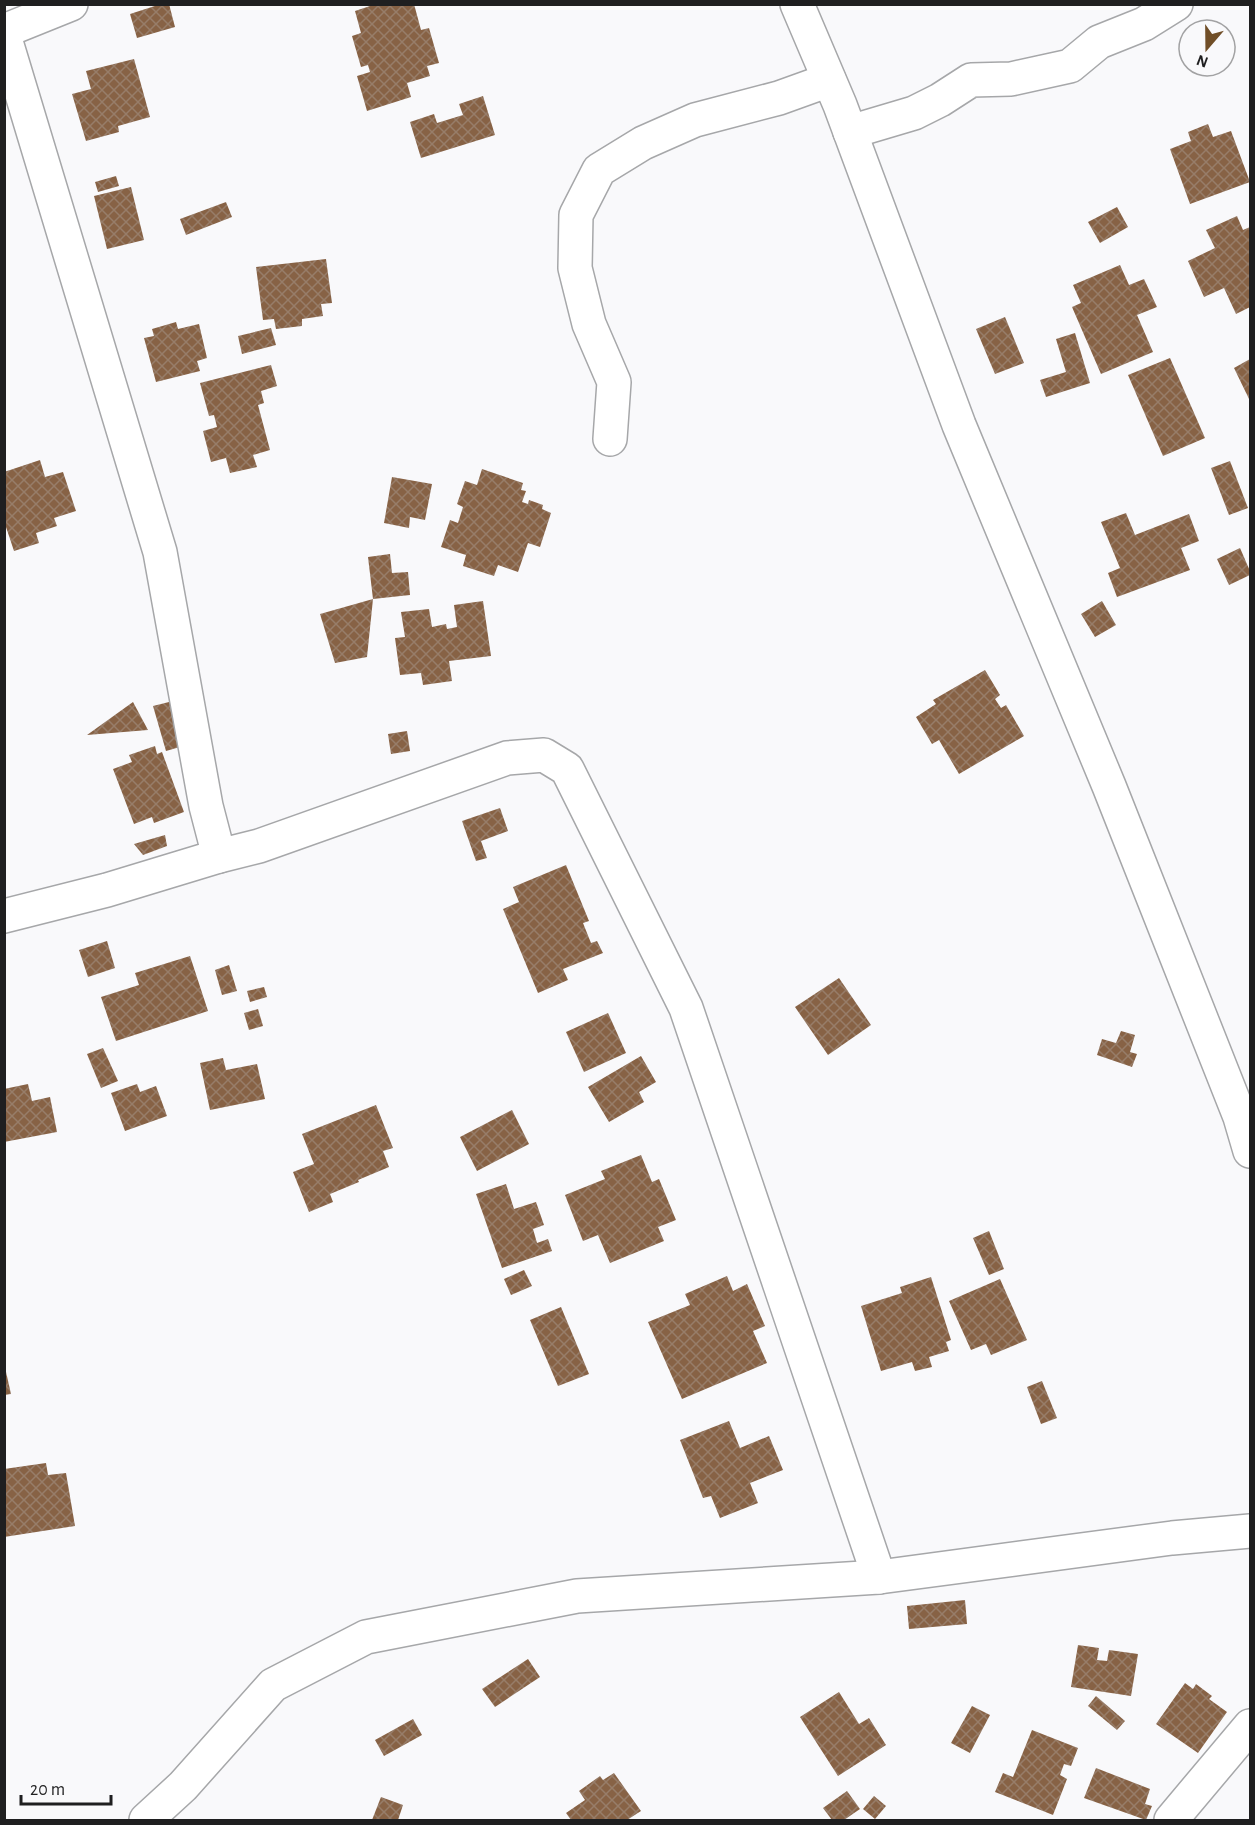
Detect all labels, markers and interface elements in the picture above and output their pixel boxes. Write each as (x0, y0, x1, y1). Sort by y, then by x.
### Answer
north arrow (1177, 18, 1237, 78)
text: N (1194, 52, 1210, 71)
scale bar (21, 1768, 111, 1806)
text: 20 m (30, 1781, 65, 1799)

